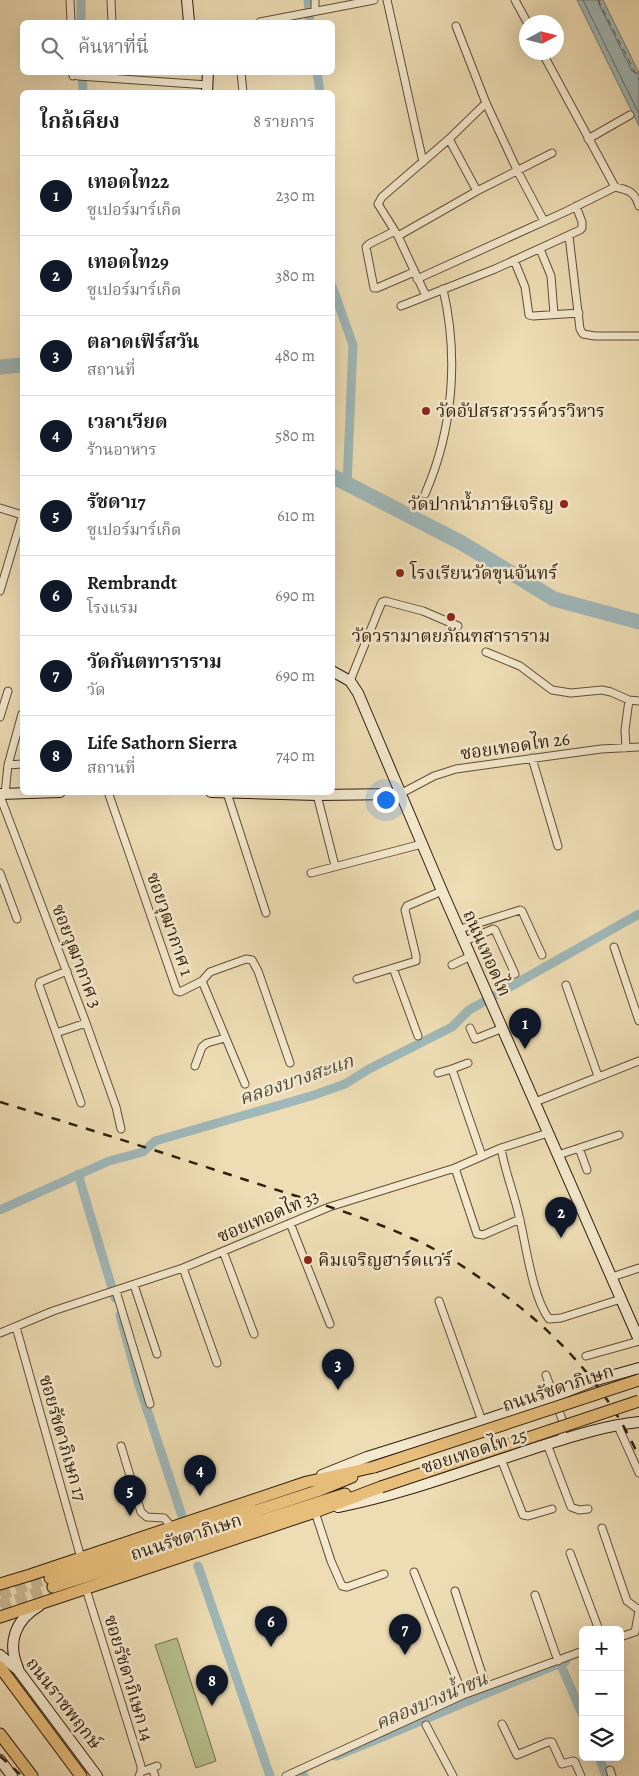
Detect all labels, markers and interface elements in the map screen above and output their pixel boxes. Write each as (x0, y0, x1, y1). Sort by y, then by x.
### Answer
north arrow (519, 15, 564, 60)
search box (20, 20, 335, 75)
icon: search (38, 34, 66, 62)
text: ค้นหาที่นี่ (78, 34, 149, 60)
text: ใกล้เคียง (40, 107, 120, 135)
text: 8 รายการ (253, 111, 315, 133)
text: เทอดไท22 (87, 169, 169, 195)
text: 1 (53, 185, 59, 207)
text: 230 m (276, 185, 315, 207)
text: ซูเปอร์มาร์เก็ต (87, 199, 181, 221)
text: เทอดไท29 (87, 249, 169, 275)
text: 2 (52, 265, 60, 287)
text: 380 m (276, 265, 315, 287)
text: ซูเปอร์มาร์เก็ต (87, 279, 181, 301)
text: ตลาดเฟิร์สวัน (87, 329, 199, 355)
text: 3 (53, 345, 59, 367)
text: 480 m (275, 345, 315, 367)
text: สถานที่ (87, 359, 135, 381)
place label: วัดอัปสรสวรรค์วรวิหาร (436, 399, 605, 423)
marker: วัดอัปสรสวรรค์วรวิหาร (420, 405, 432, 417)
text: เวลาเวียด (87, 409, 168, 435)
text: 4 (52, 425, 60, 447)
text: 580 m (275, 425, 315, 447)
text: ร้านอาหาร (87, 439, 156, 461)
text: รัชดา17 (87, 489, 146, 515)
place label: วัดปากน้ำภาษีเจริญ (408, 490, 554, 516)
marker: วัดปากน้ำภาษีเจริญ (558, 498, 570, 510)
text: 5 (53, 505, 59, 527)
text: 610 m (277, 505, 315, 527)
text: ซูเปอร์มาร์เก็ต (87, 519, 181, 541)
place label: โรงเรียนวัดขุนจันทร์ (409, 560, 558, 585)
marker: โรงเรียนวัดขุนจันทร์ (394, 567, 406, 579)
text: Rembrandt (87, 570, 177, 596)
text: 6 (52, 585, 60, 607)
text: 690 m (275, 585, 315, 607)
text: โรงแรม (87, 597, 138, 619)
marker: วัดวรามาตยภัณฑสาราราม (445, 611, 457, 623)
place label: วัดวรามาตยภัณฑสาราราม (352, 624, 550, 648)
text: วัดกันตทาราราม (87, 649, 222, 675)
text: 7 (53, 665, 59, 687)
text: 690 m (275, 665, 315, 687)
text: วัด (87, 679, 106, 701)
street label: ซอยเทอดไท 26 (459, 726, 571, 766)
text: Life Sathorn Sierra (87, 730, 237, 756)
text: 8 (52, 745, 60, 767)
text: 740 m (276, 745, 315, 767)
text: สถานที่ (87, 757, 135, 779)
your location (373, 787, 399, 813)
street label: ซอยวุฒากาศ 1 (141, 869, 199, 979)
street label: ซอยวุฒากาศ 3 (46, 901, 108, 1011)
street label: ถนนเทอดไท (457, 906, 517, 1000)
pin: 1 (509, 1008, 541, 1049)
water label: คลองบางสะแก (236, 1048, 358, 1112)
street label: ซอยเทอดไท 33 (213, 1184, 323, 1248)
pin: 2 (545, 1197, 577, 1238)
place label: คิมเจริญฮาร์ดแวร์ (318, 1248, 453, 1272)
marker: คิมเจริญฮาร์ดแวร์ (302, 1254, 314, 1266)
pin: 3 (322, 1349, 354, 1390)
street label: ถนนรัชดาภิเษก (499, 1359, 617, 1417)
street label: ซอยรัชดาภิเษก 17 (34, 1372, 93, 1504)
street label: ซอยเทอดไท 25 (418, 1423, 530, 1479)
pin: 4 (184, 1455, 216, 1496)
pin: 5 (114, 1475, 146, 1516)
street label: ถนนรัชดาภิเษก (127, 1508, 245, 1566)
pin: 6 (255, 1606, 287, 1647)
street label: ซอยรัชดาภิเษก 14 (98, 1612, 160, 1744)
pin: 7 (389, 1614, 421, 1655)
map controls (579, 1626, 624, 1761)
button: + (579, 1626, 624, 1671)
street label: ถนนราชพฤกษ์ (21, 1652, 108, 1754)
water label: คลองบางน้ำชน (371, 1664, 492, 1736)
pin: 8 (196, 1665, 228, 1706)
button: − (579, 1671, 624, 1716)
button: layers (579, 1716, 624, 1761)

